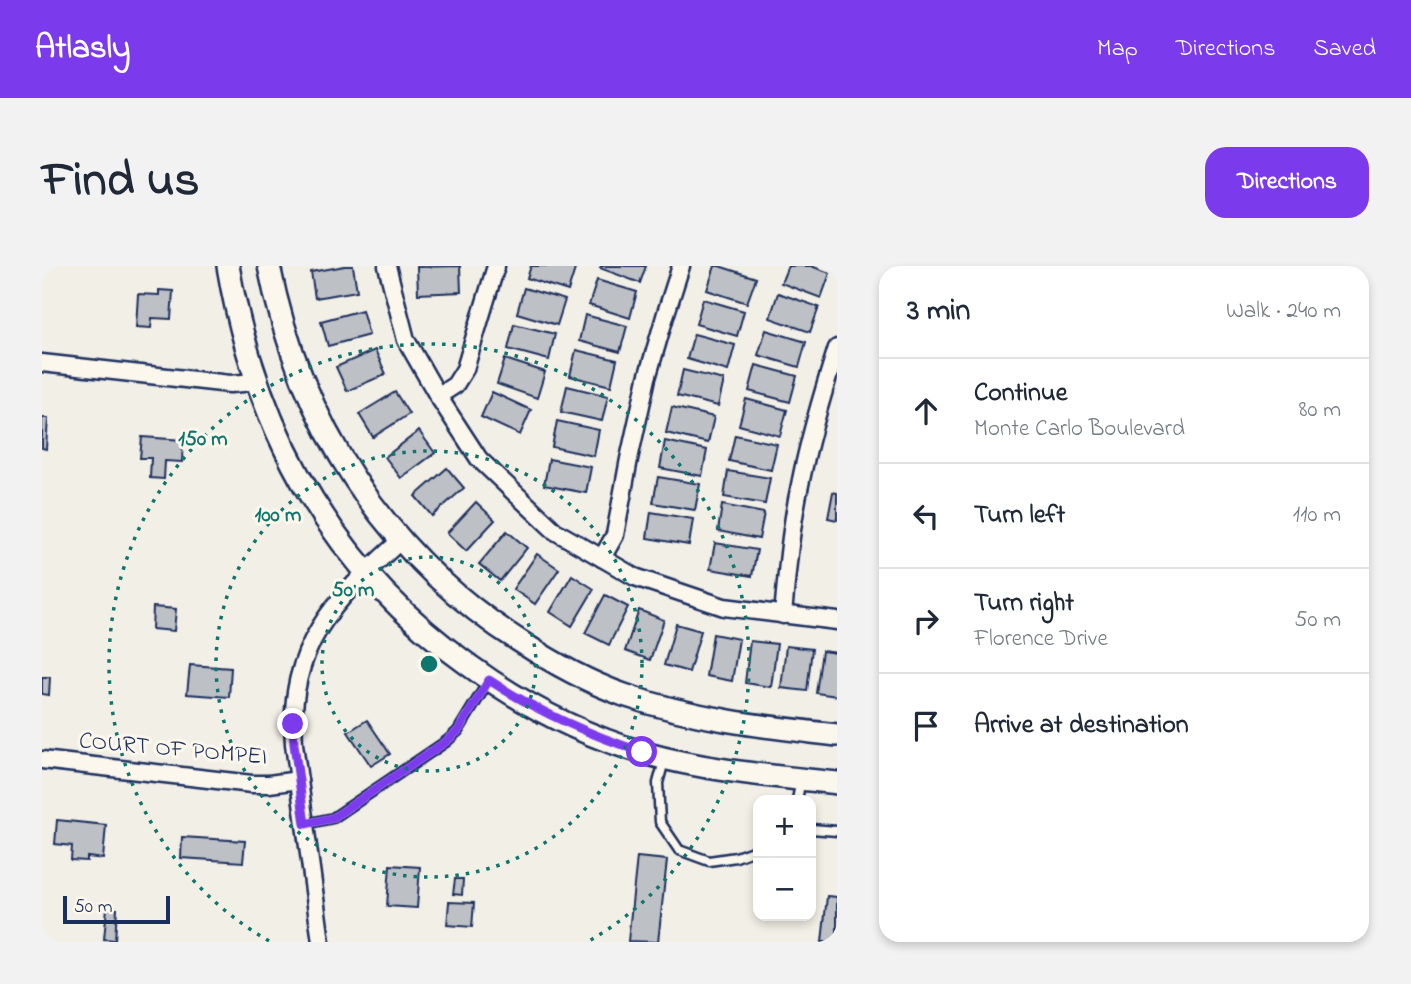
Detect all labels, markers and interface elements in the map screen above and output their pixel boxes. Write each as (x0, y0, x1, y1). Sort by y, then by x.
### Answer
text: Atlasly (35, 25, 130, 73)
text: Map (1097, 32, 1138, 67)
text: Directions (1176, 32, 1275, 67)
text: Saved (1313, 32, 1376, 67)
text: Find us (42, 146, 199, 218)
button: Directions (1205, 147, 1369, 218)
text: 3 min (907, 290, 970, 334)
text: Walk · 240 m (1226, 295, 1341, 328)
text: Continue (974, 375, 1067, 413)
icon: ahead (907, 392, 945, 430)
text: 80 m (1299, 394, 1341, 427)
text: Monte Carlo Boulevard (974, 413, 1185, 446)
text: 150 m (178, 425, 228, 455)
icon: left (907, 497, 945, 535)
text: Turn left (974, 497, 1065, 535)
text: 110 m (1293, 499, 1341, 532)
text: 100 m (255, 501, 301, 531)
text: 50 m (332, 576, 374, 606)
text: Turn right (974, 585, 1074, 623)
icon: right (907, 602, 945, 640)
text: 50 m (1294, 604, 1341, 637)
text: Florence Drive (974, 623, 1108, 656)
centre of rings (417, 652, 441, 676)
icon: arrive (907, 707, 945, 745)
text: Arrive at destination (974, 707, 1189, 745)
route end (277, 708, 308, 739)
street label: COURT OF POMPEI (77, 724, 269, 776)
route start (626, 736, 657, 767)
map controls (753, 795, 816, 921)
button: + (753, 795, 816, 858)
button: − (753, 858, 816, 921)
scale bar (63, 893, 170, 925)
text: 50 m (74, 894, 113, 921)

